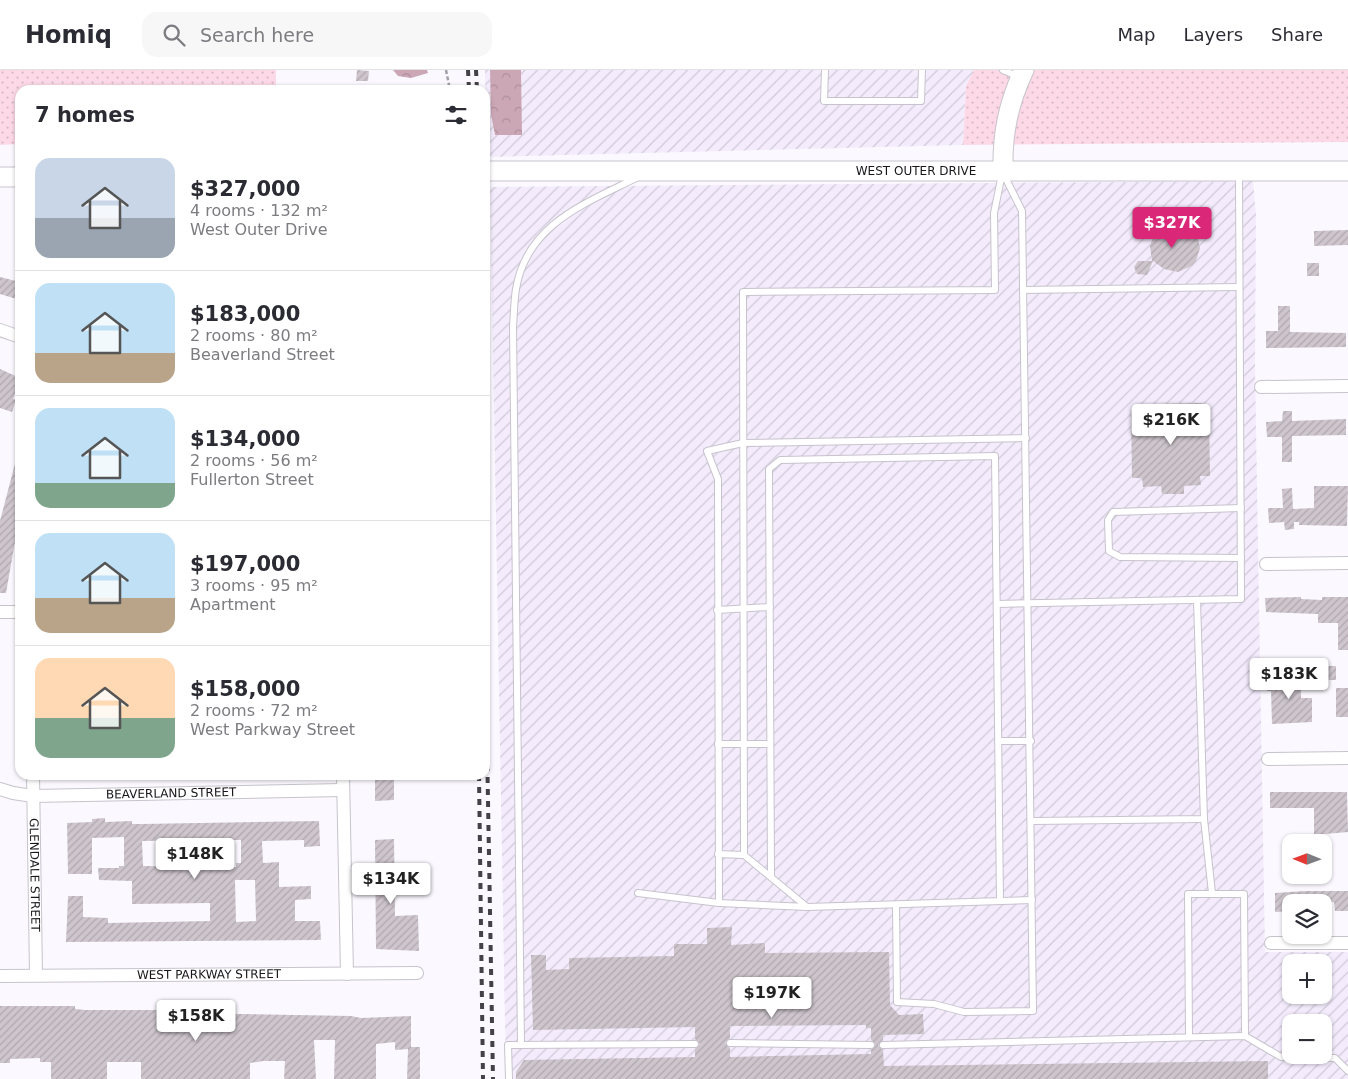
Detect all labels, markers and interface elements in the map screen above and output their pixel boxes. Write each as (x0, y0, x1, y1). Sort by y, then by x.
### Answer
search box (142, 12, 492, 57)
text: Homiq (25, 21, 112, 49)
icon: search (160, 21, 188, 49)
text: Search here (200, 24, 314, 46)
text: Map (1117, 24, 1155, 45)
text: Layers (1183, 24, 1243, 45)
text: Share (1271, 24, 1323, 45)
icon: filters (442, 101, 470, 129)
text: 7 homes (35, 103, 135, 127)
street label: WEST OUTER DRIVE (856, 164, 976, 178)
text: $327,000 (190, 177, 300, 201)
icon: home (75, 178, 135, 238)
text: 4 rooms · 132 m² (190, 201, 328, 220)
pin: $327K (1137, 206, 1207, 249)
text: $327K (1144, 213, 1200, 232)
text: West Outer Drive (190, 220, 328, 239)
text: $183,000 (190, 302, 300, 326)
icon: home (75, 303, 135, 363)
text: 2 rooms · 80 m² (190, 326, 318, 345)
text: Beaverland Street (190, 345, 335, 364)
pin: $216K (1136, 404, 1206, 446)
text: $216K (1143, 410, 1199, 429)
text: $134,000 (190, 427, 300, 451)
icon: home (75, 428, 135, 488)
text: 2 rooms · 56 m² (190, 451, 318, 470)
text: Fullerton Street (190, 470, 314, 489)
text: $197,000 (190, 552, 300, 576)
icon: home (75, 553, 135, 613)
text: 3 rooms · 95 m² (190, 576, 318, 595)
text: Apartment (190, 595, 276, 614)
pin: $183K (1254, 658, 1324, 700)
text: $183K (1261, 664, 1317, 683)
text: $158,000 (190, 677, 300, 701)
icon: home (75, 678, 135, 738)
text: 2 rooms · 72 m² (190, 701, 318, 720)
text: West Parkway Street (190, 720, 355, 739)
street label: BEAVERLAND STREET (106, 785, 237, 802)
street label: GLENDALE STREET (27, 818, 42, 933)
north arrow (1282, 834, 1332, 884)
map controls (1282, 834, 1332, 1064)
pin: $148K (160, 838, 230, 880)
text: $148K (167, 844, 223, 863)
pin: $134K (356, 862, 426, 905)
text: $134K (363, 869, 419, 888)
button: layers (1282, 894, 1332, 944)
button: + (1282, 954, 1332, 1004)
street label: WEST PARKWAY STREET (137, 967, 282, 982)
pin: $197K (737, 976, 807, 1019)
text: $197K (744, 983, 800, 1002)
pin: $158K (161, 1000, 231, 1042)
text: $158K (168, 1006, 224, 1025)
button: − (1282, 1014, 1332, 1064)

